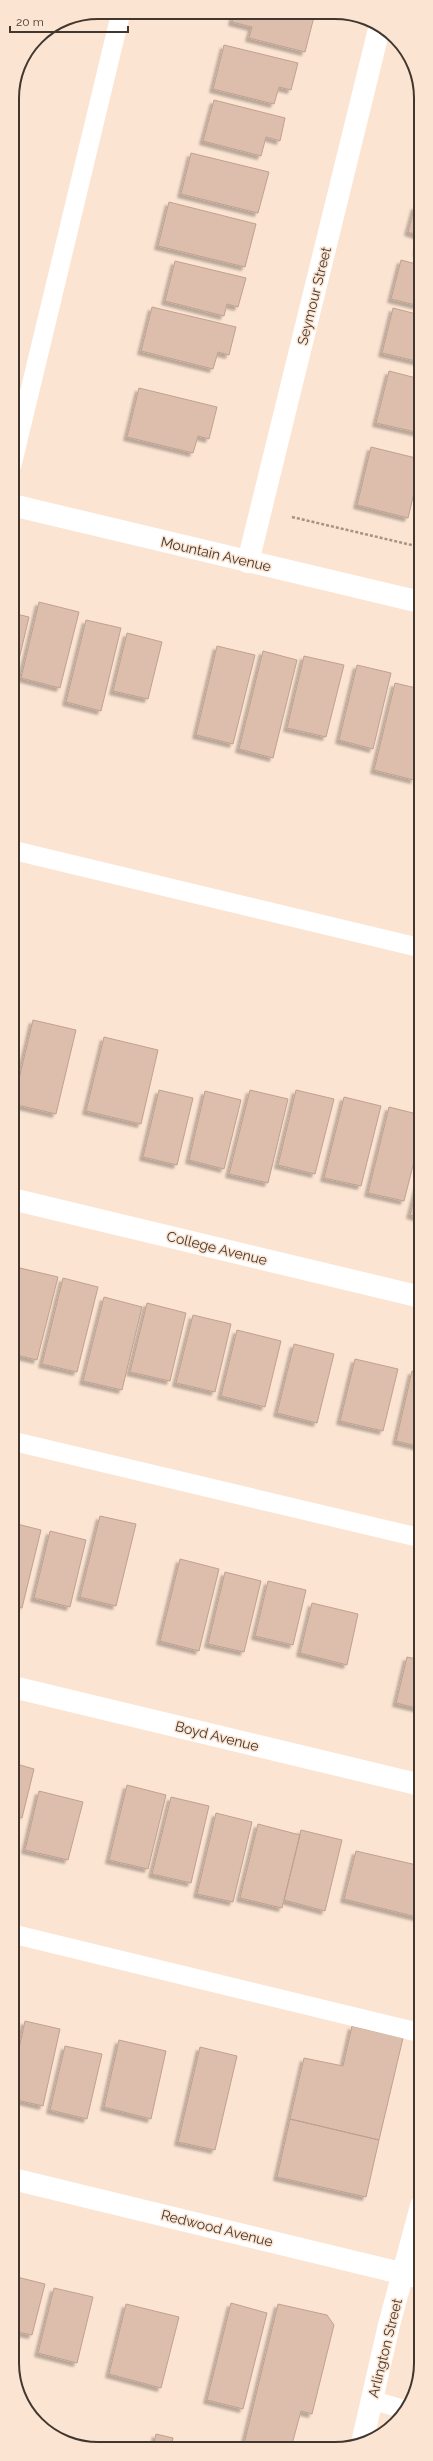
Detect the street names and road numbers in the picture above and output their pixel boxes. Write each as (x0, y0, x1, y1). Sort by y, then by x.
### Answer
street label: Seymour Street (294, 245, 334, 347)
street label: Mountain Avenue (159, 534, 273, 574)
street label: College Avenue (165, 1228, 269, 1268)
street label: Boyd Avenue (173, 1718, 261, 1754)
street label: Redwood Avenue (159, 2206, 275, 2250)
street label: Arlington Street (365, 2297, 405, 2399)

